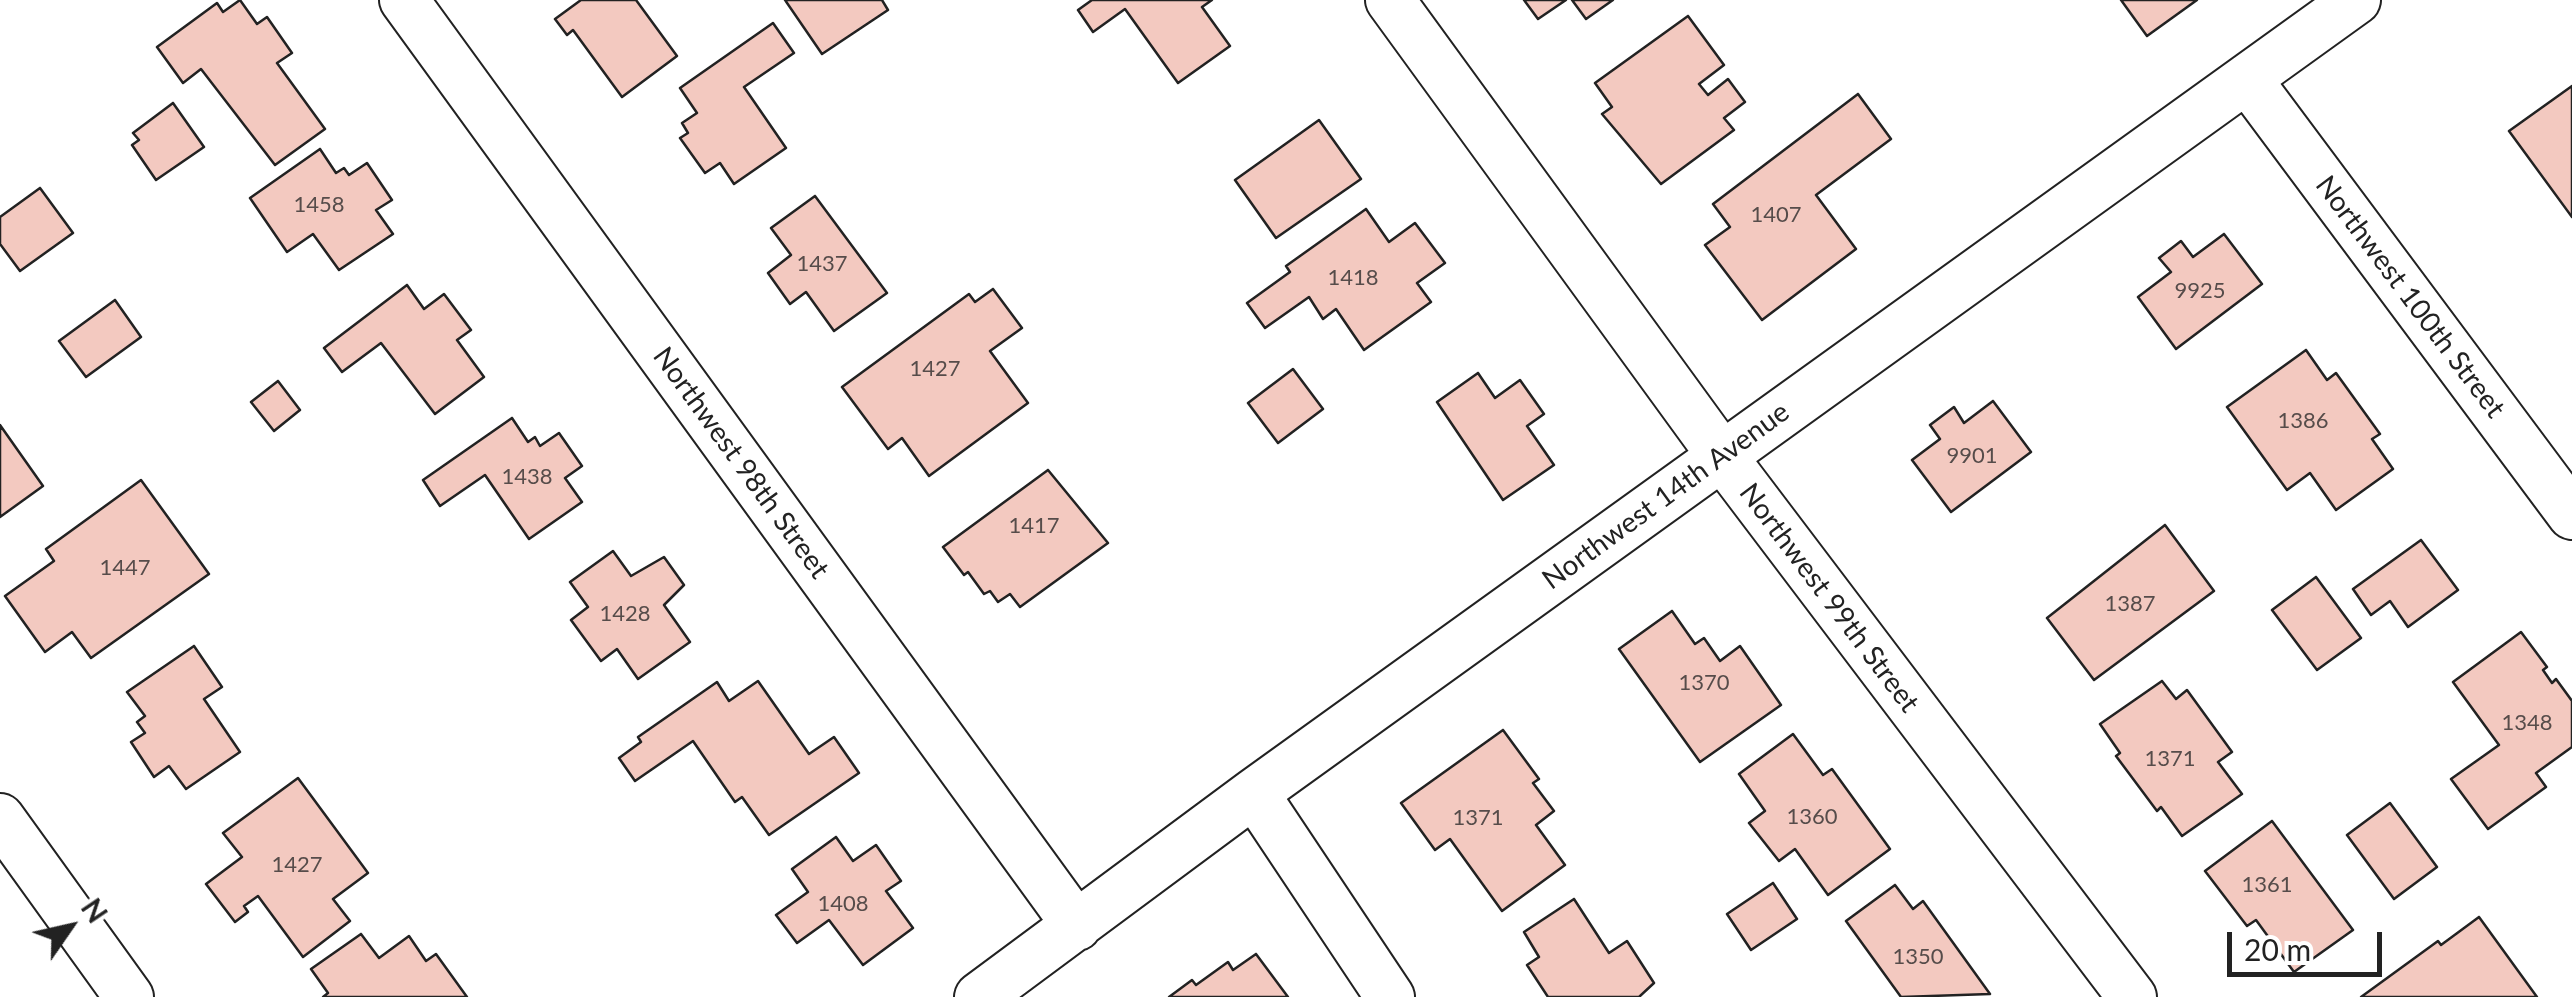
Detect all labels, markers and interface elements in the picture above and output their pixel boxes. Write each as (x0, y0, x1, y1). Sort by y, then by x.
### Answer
street label: Northwest 100th Street (2308, 170, 2512, 424)
house number: 1458 (293, 192, 345, 218)
house number: 1407 (1750, 202, 1802, 228)
house number: 1437 (796, 251, 848, 277)
house number: 1418 (1327, 265, 1379, 291)
house number: 9925 (2174, 278, 2226, 304)
street label: Northwest 98th Street (646, 341, 836, 585)
house number: 1427 (909, 356, 961, 382)
street label: Northwest 14th Avenue (1536, 395, 1796, 597)
house number: 1386 (2277, 408, 2329, 434)
house number: 9901 (1946, 443, 1998, 469)
house number: 1438 (501, 464, 553, 490)
street label: Northwest 99th Street (1732, 477, 1926, 719)
house number: 1417 (1008, 513, 1060, 539)
house number: 1447 (99, 555, 151, 581)
house number: 1387 (2104, 591, 2156, 617)
house number: 1428 (599, 601, 651, 627)
house number: 1370 (1678, 670, 1730, 696)
house number: 1348 (2501, 710, 2553, 736)
house number: 1371 (2144, 746, 2196, 772)
house number: 1360 (1786, 804, 1838, 830)
house number: 1371 (1452, 805, 1504, 831)
house number: 1427 (271, 852, 323, 878)
house number: 1361 (2241, 872, 2293, 898)
north arrow (20, 877, 120, 977)
house number: 1408 (817, 891, 869, 917)
text: N (75, 892, 115, 929)
scale bar (2232, 912, 2387, 974)
text: 20 m (2244, 931, 2311, 967)
house number: 1350 (1892, 944, 1944, 970)

